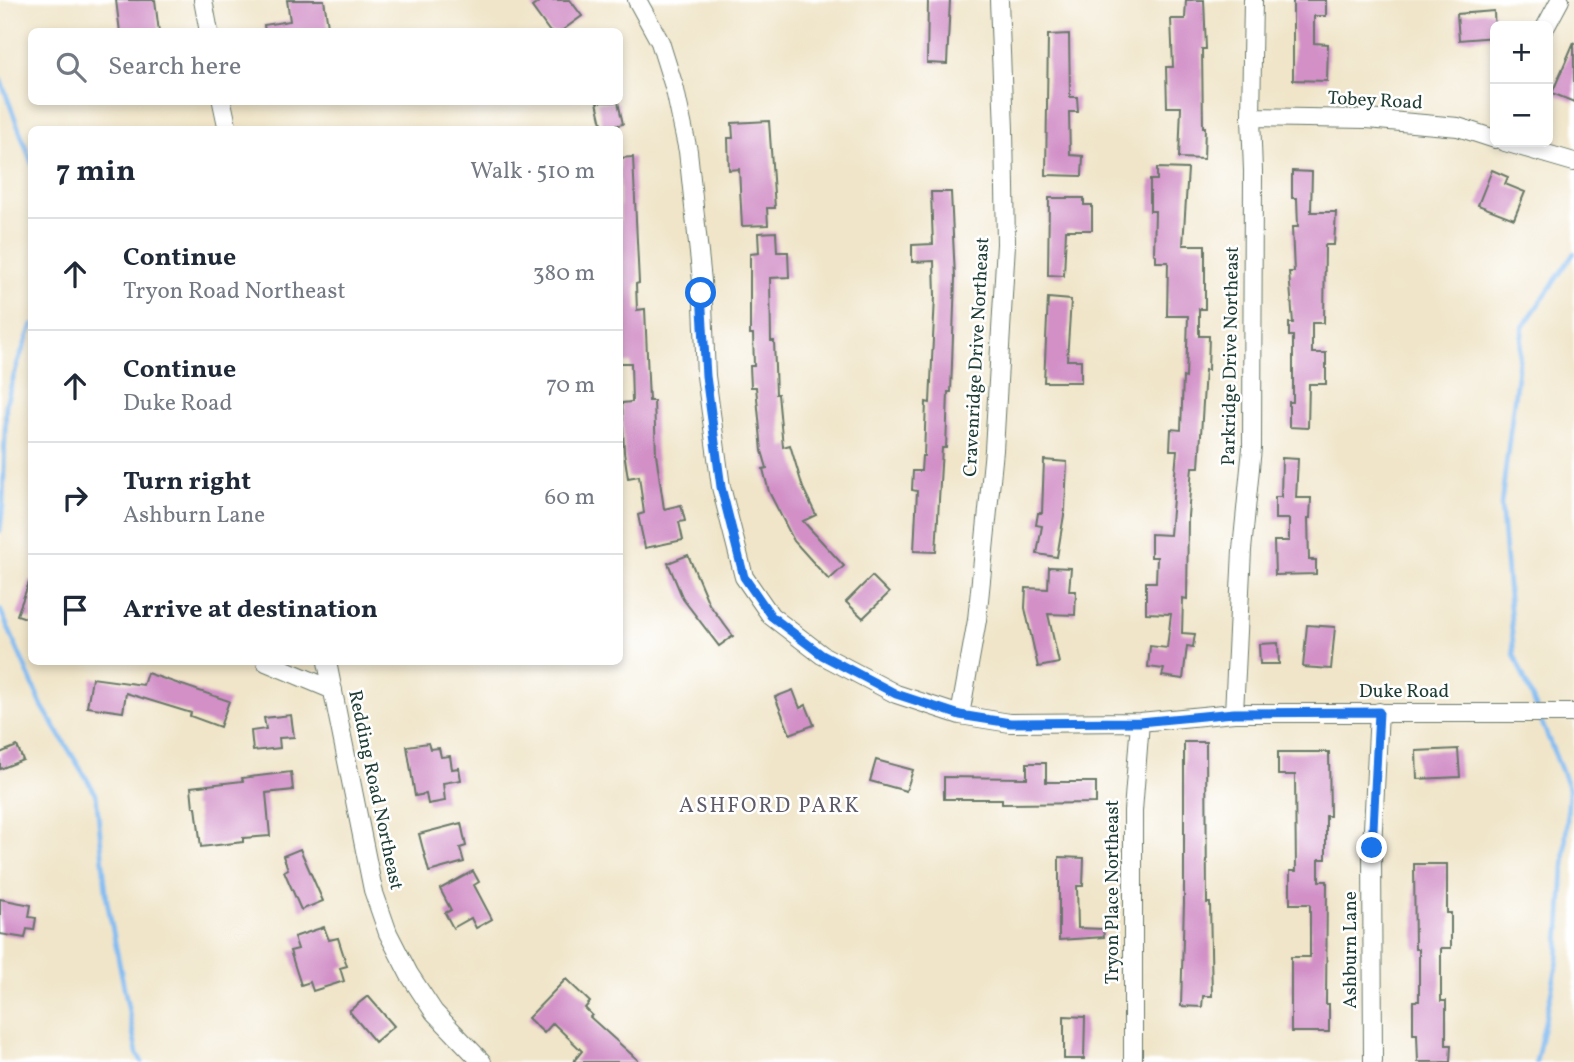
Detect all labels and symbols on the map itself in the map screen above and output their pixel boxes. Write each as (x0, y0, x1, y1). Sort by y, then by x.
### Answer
street label: Tobey Road (1327, 86, 1423, 116)
street label: Cravenridge Drive Northeast (958, 236, 996, 478)
street label: Parkridge Drive Northeast (1216, 246, 1246, 466)
route start (685, 277, 716, 308)
street label: Duke Road (1359, 679, 1449, 705)
street label: Redding Road Northeast (341, 688, 409, 893)
district label: ASHFORD PARK (679, 792, 861, 821)
street label: Tryon Place Northeast (1100, 799, 1126, 984)
route end (1356, 832, 1387, 863)
street label: Ashburn Lane (1338, 891, 1364, 1009)

